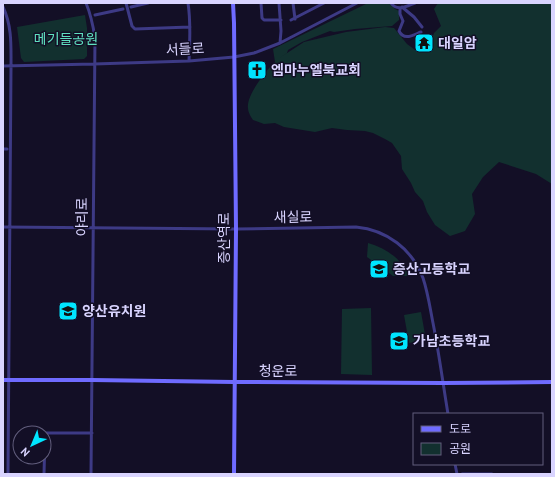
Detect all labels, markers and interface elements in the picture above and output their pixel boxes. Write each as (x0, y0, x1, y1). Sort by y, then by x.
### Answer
park label: 메기들공원 (34, 30, 98, 48)
temple icon: 대일암 (413, 32, 435, 54)
place label: 대일암 (438, 34, 477, 52)
street label: 서들로 (165, 39, 205, 59)
church icon: 엠마누엘북교회 (246, 59, 268, 81)
place label: 엠마누엘북교회 (271, 61, 361, 79)
street label: 야리로 (73, 198, 91, 236)
street label: 새실로 (274, 208, 313, 226)
street label: 증산역로 (215, 212, 233, 264)
school or university icon: 증산고등학교 (368, 258, 390, 280)
place label: 증산고등학교 (393, 260, 470, 278)
school or university icon: 양산유치원 (57, 300, 79, 322)
place label: 양산유치원 (82, 302, 146, 320)
school or university icon: 가남초등학교 (388, 330, 410, 352)
place label: 가남초등학교 (413, 332, 490, 350)
street label: 청운로 (259, 362, 297, 380)
legend (413, 413, 543, 465)
text: 도로 (449, 421, 471, 436)
north arrow (12, 425, 52, 465)
text: 공원 (449, 441, 471, 456)
text: N (18, 445, 33, 460)

